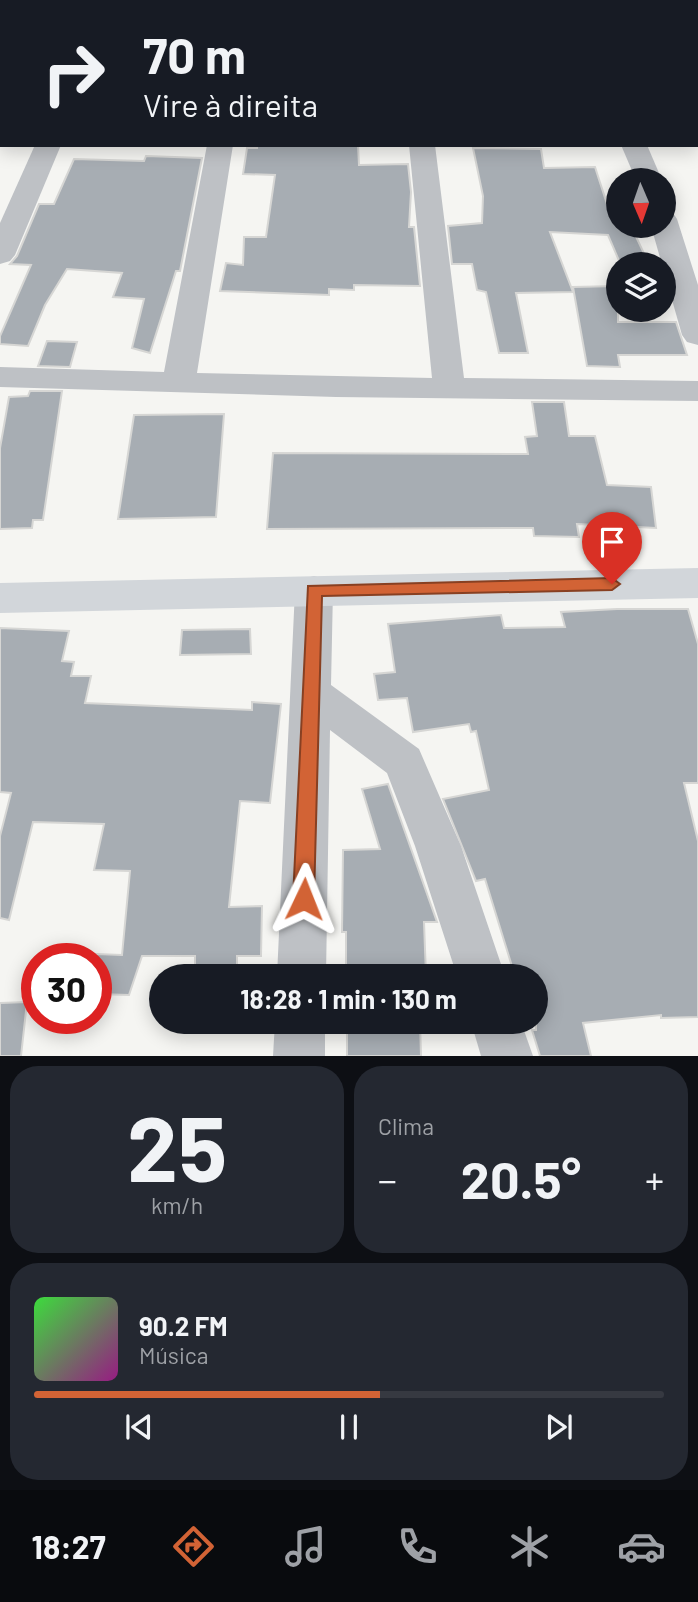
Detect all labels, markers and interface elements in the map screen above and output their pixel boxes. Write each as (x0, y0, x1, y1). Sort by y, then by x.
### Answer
text: 70 m (143, 25, 246, 84)
icon: right (28, 28, 119, 119)
text: Vire à direita (143, 85, 318, 123)
north arrow (606, 168, 676, 238)
map controls (606, 168, 676, 322)
button: layers (606, 252, 676, 322)
pin (582, 512, 642, 584)
icon: arrive (593, 523, 631, 561)
position arrow (267, 862, 341, 936)
speed limit sign: 30 (21, 943, 112, 1034)
text: 18:28 · 1 min · 130 m (240, 983, 457, 1014)
text: 25 (127, 1091, 227, 1200)
text: Clima (378, 1112, 434, 1140)
text: 20.5° (461, 1147, 581, 1209)
text: − (378, 1156, 397, 1202)
text: + (645, 1156, 664, 1202)
text: km/h (151, 1191, 203, 1219)
text: 90.2 FM (139, 1310, 228, 1341)
text: Música (139, 1341, 208, 1369)
icon: previous (120, 1408, 158, 1446)
icon: pause (330, 1408, 368, 1446)
icon: next (540, 1408, 578, 1446)
icon: directions (169, 1522, 218, 1571)
icon: music (281, 1522, 330, 1571)
icon: phone (393, 1522, 442, 1571)
icon: climate (505, 1522, 554, 1571)
icon: car (617, 1522, 666, 1571)
text: 18:27 (32, 1527, 106, 1565)

